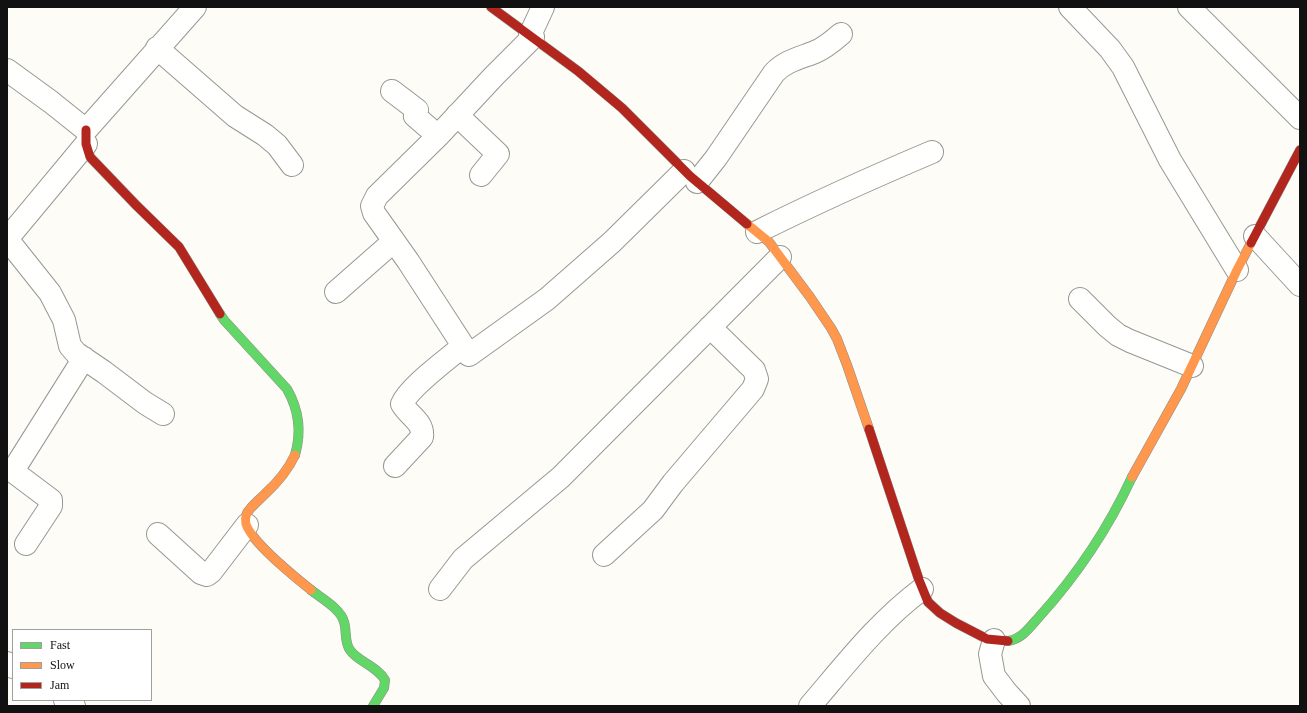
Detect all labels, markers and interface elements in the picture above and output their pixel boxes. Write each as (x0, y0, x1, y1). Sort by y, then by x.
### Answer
legend (12, 629, 152, 701)
text: Fast (50, 638, 70, 652)
text: Slow (50, 658, 75, 672)
text: Jam (50, 678, 69, 692)

